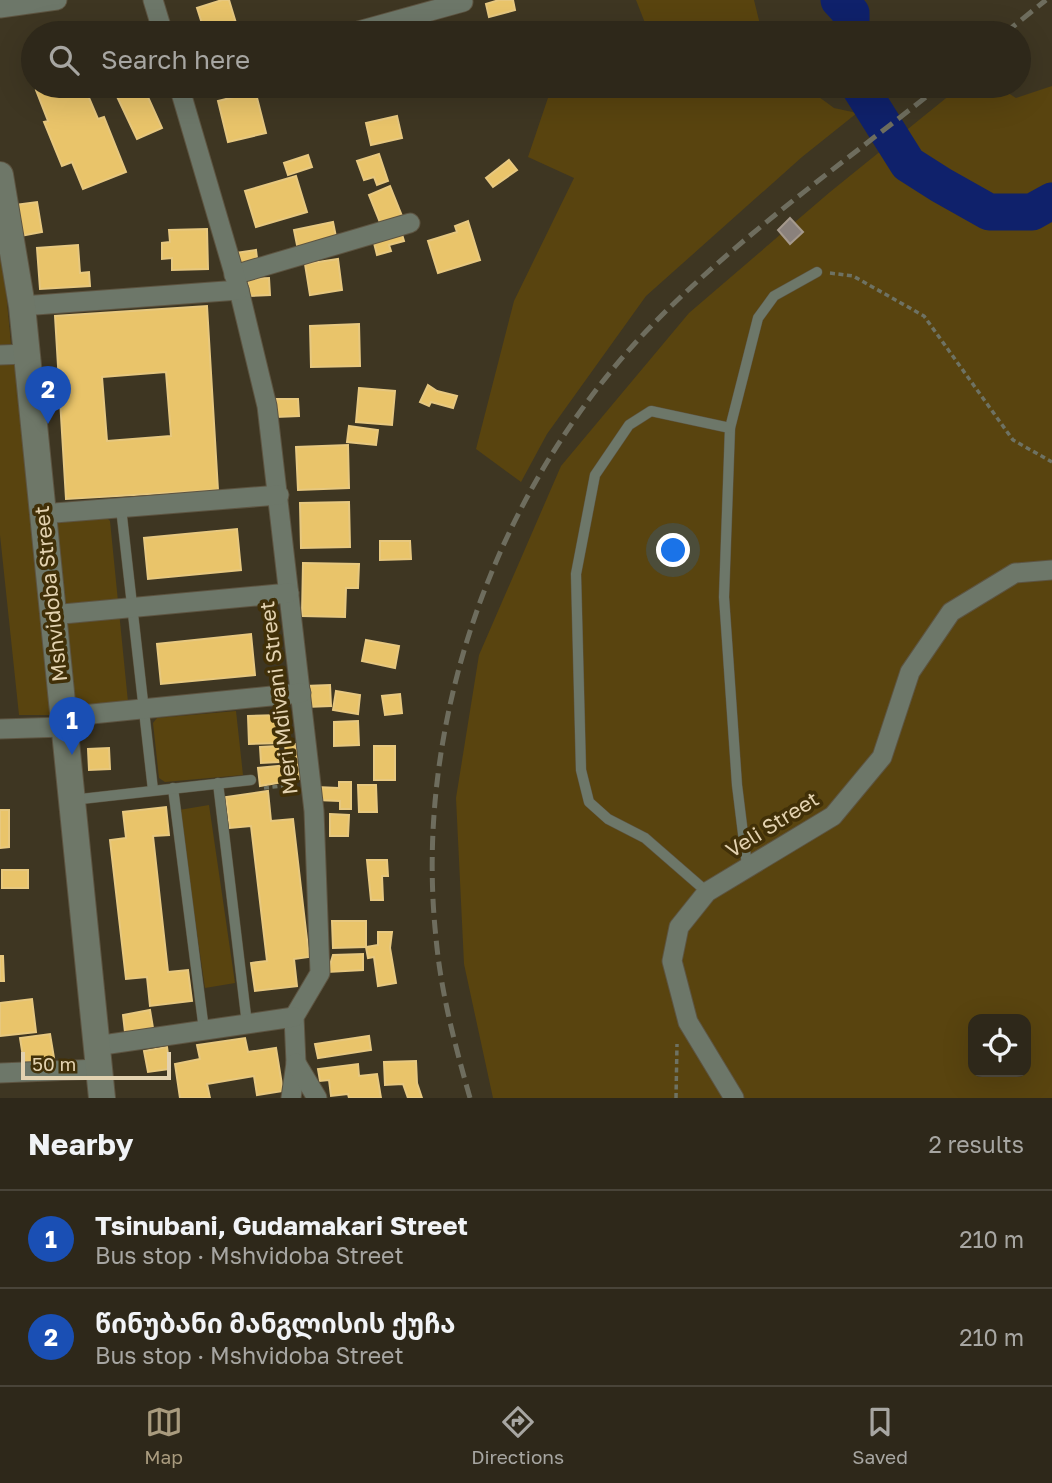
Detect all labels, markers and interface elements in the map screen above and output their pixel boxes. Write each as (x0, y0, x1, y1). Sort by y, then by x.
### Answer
search box (21, 21, 1031, 98)
icon: search (45, 41, 83, 79)
text: Search here (101, 44, 250, 75)
pin: 2 (25, 366, 71, 424)
street label: Mshvidoba Street (28, 505, 72, 683)
your location (656, 533, 690, 567)
street label: Meri Mdivani Street (253, 600, 303, 796)
pin: 1 (49, 697, 95, 755)
street label: Veli Street (721, 785, 823, 863)
map controls (968, 1014, 1031, 1077)
button: locate (968, 1014, 1031, 1077)
scale bar (21, 1049, 172, 1081)
text: 50 m (32, 1052, 76, 1075)
text: Nearby (28, 1126, 133, 1162)
text: 2 results (928, 1130, 1024, 1158)
text: Tsinubani, Gudamakari Street (95, 1210, 468, 1241)
text: 1 (45, 1225, 57, 1253)
text: 210 m (959, 1225, 1024, 1253)
text: Bus stop · Mshvidoba Street (95, 1241, 404, 1269)
text: წინუბანი მანგლისის ქუჩა (95, 1308, 456, 1339)
text: 2 (44, 1323, 58, 1351)
text: 210 m (959, 1323, 1024, 1351)
text: Bus stop · Mshvidoba Street (95, 1341, 404, 1369)
tab: Map (144, 1403, 183, 1468)
tab: Directions (471, 1403, 564, 1468)
tab: Saved (852, 1403, 908, 1468)

